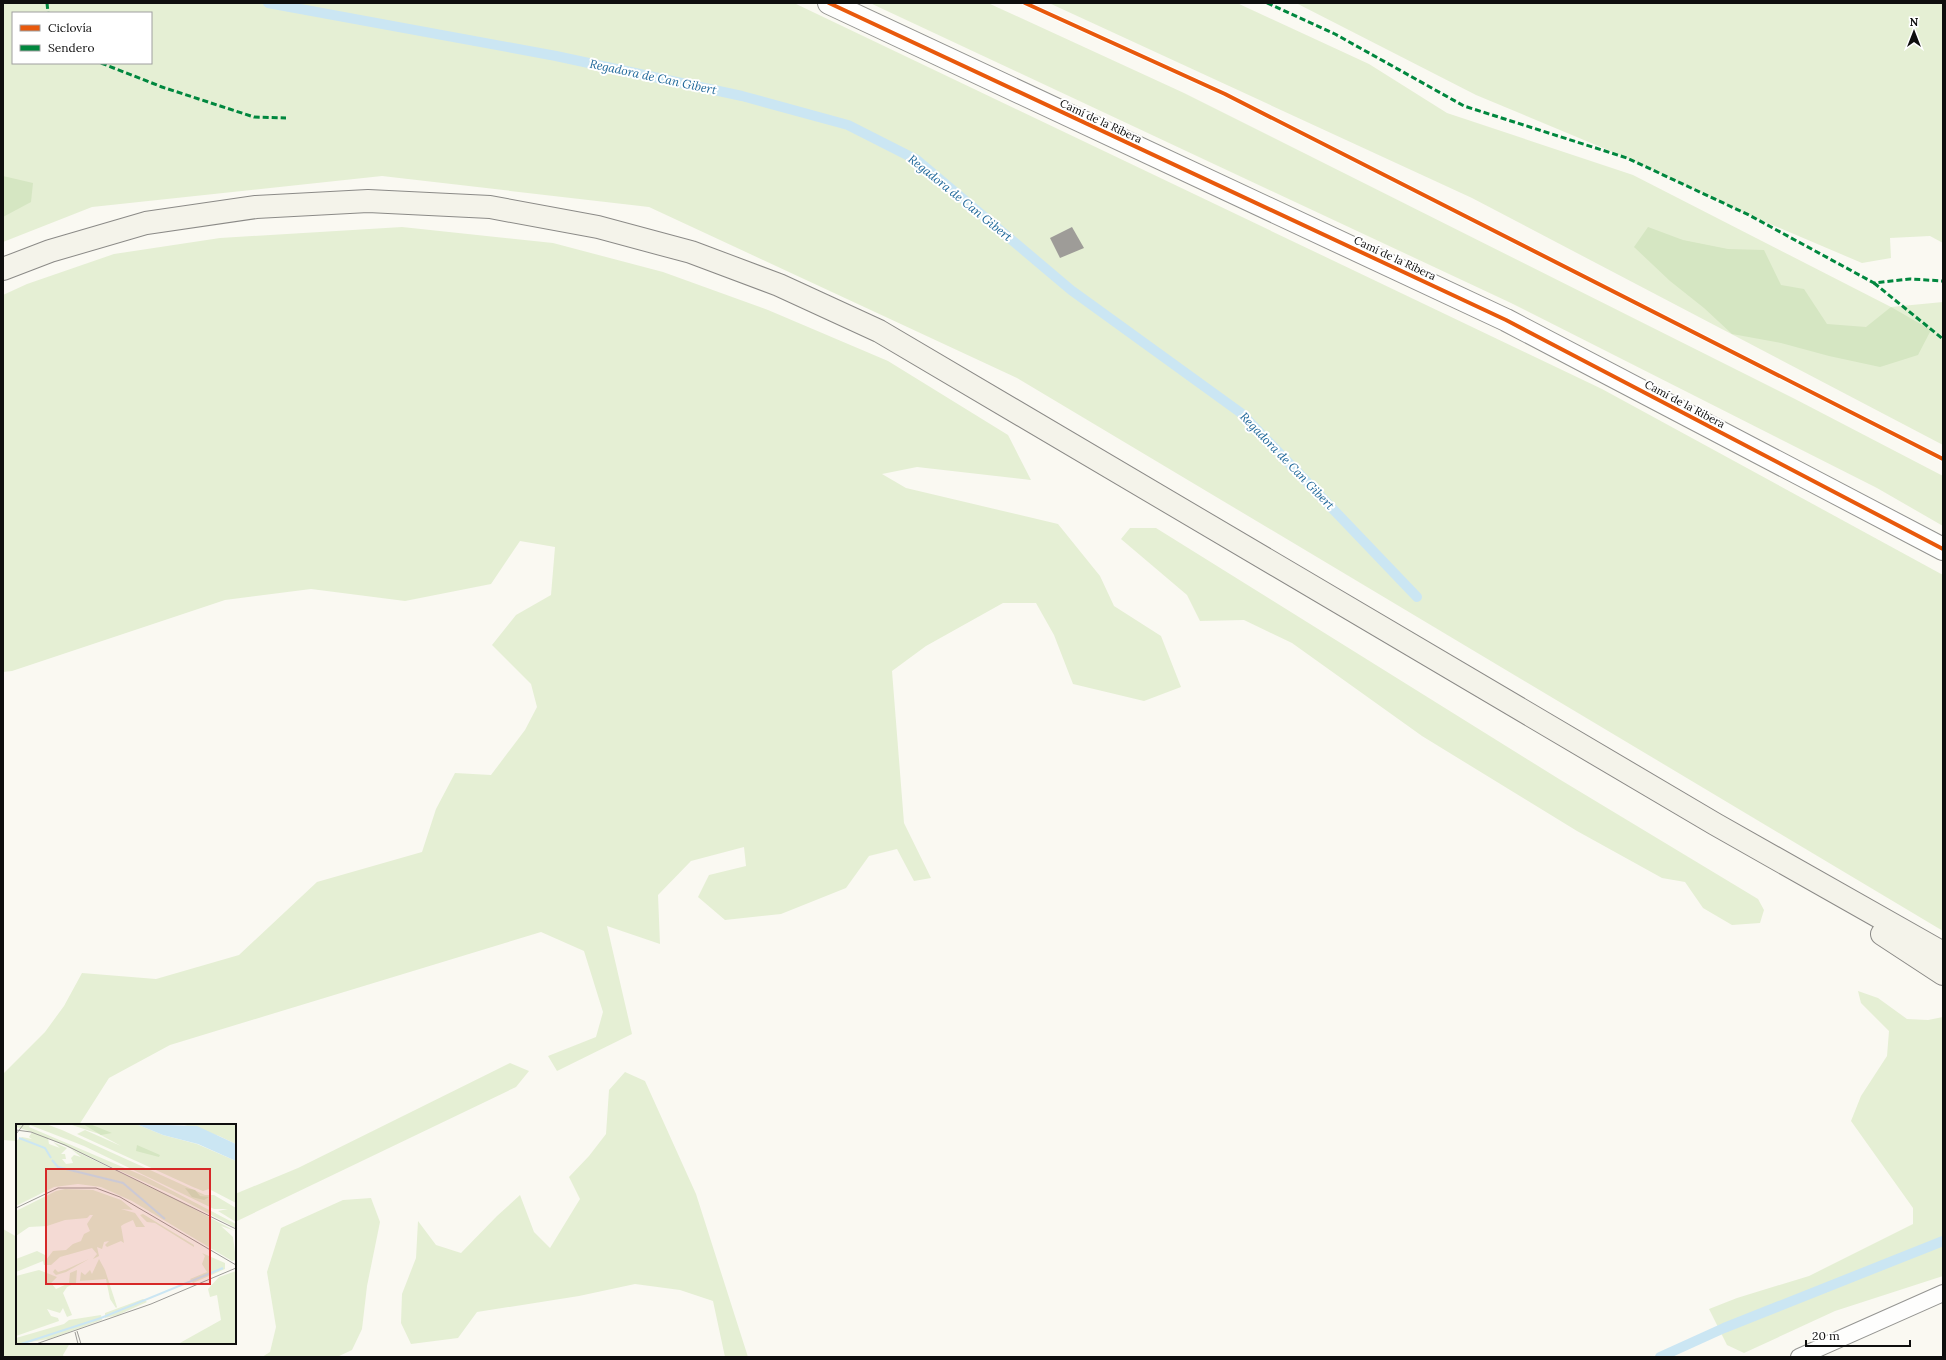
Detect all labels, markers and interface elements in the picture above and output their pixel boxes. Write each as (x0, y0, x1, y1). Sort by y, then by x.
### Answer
legend (12, 12, 152, 64)
north arrow (1894, 12, 1934, 52)
text: N (1910, 15, 1919, 29)
text: Ciclovía (48, 20, 92, 35)
text: Sendero (48, 40, 94, 55)
water label: Regadora de Can Gibert (588, 56, 719, 97)
street label: Camí de la Ribera (1058, 96, 1145, 146)
water label: Regadora de Can Gibert (905, 151, 1016, 245)
street label: Camí de la Ribera (1352, 233, 1439, 283)
street label: Camí de la Ribera (1642, 377, 1728, 431)
water label: Regadora de Can Gibert (1237, 409, 1338, 513)
inset map (16, 1124, 236, 1344)
scale bar (1806, 1322, 1910, 1348)
text: 20 m (1812, 1328, 1840, 1343)

